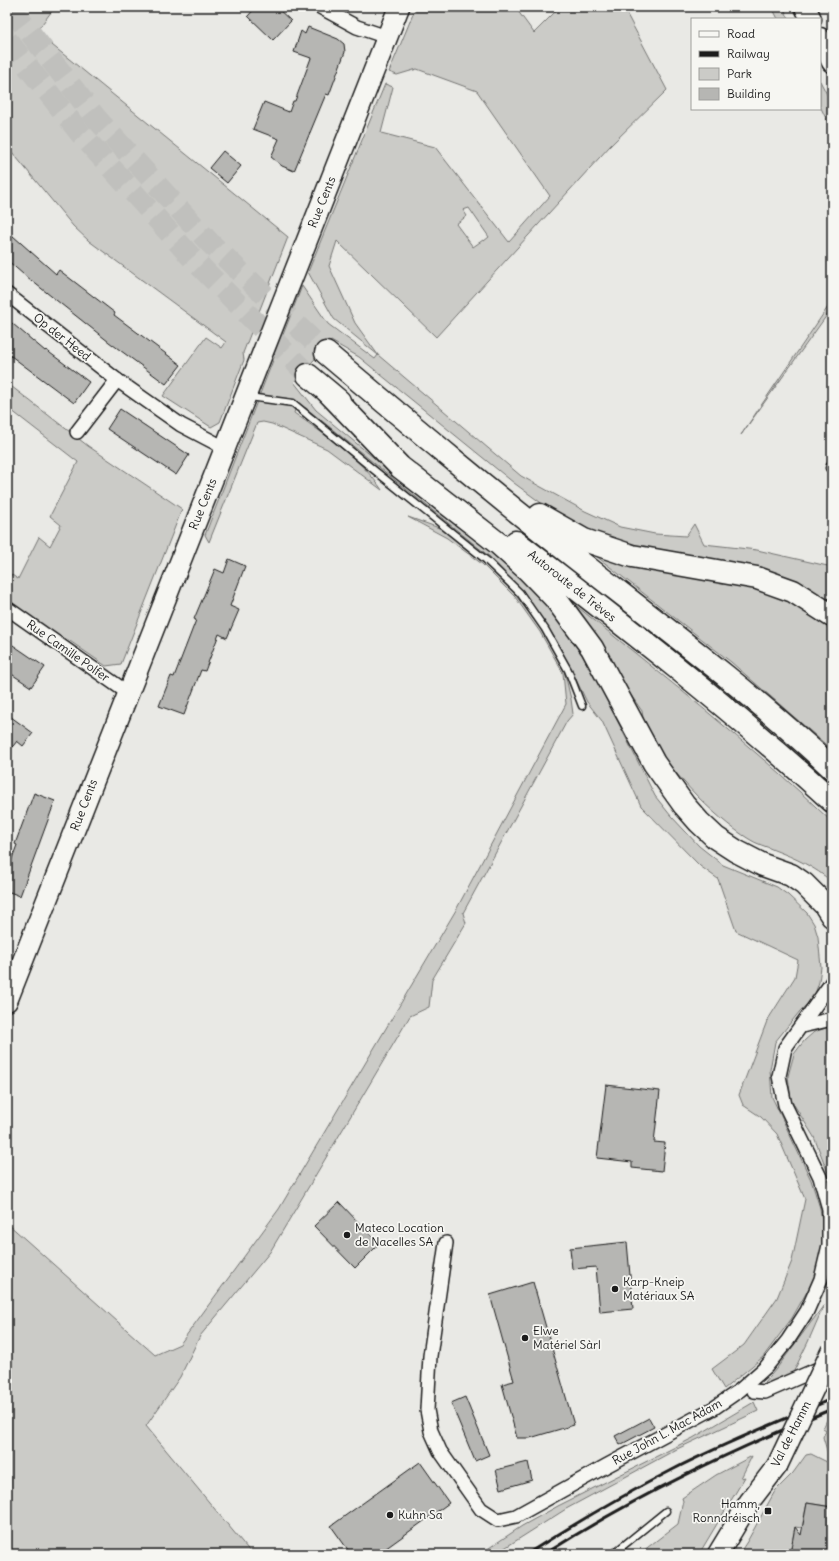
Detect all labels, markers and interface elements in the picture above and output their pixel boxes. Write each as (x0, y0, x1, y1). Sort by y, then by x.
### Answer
legend (691, 18, 821, 110)
text: Road (727, 26, 755, 41)
text: Railway (727, 46, 770, 61)
text: Park (727, 66, 752, 81)
text: Building (727, 86, 771, 101)
street label: Rue Cents (304, 174, 339, 230)
street label: Op der Heed (31, 310, 94, 364)
street label: Rue Cents (185, 476, 220, 532)
street label: Autoroute de Trèves (525, 547, 619, 625)
street label: Rue Camille Polfer (24, 616, 113, 685)
street label: Rue Cents (67, 777, 100, 833)
place label: Mateco Location de Nacelles SA (355, 1220, 444, 1249)
marker: Mateco Location de Nacelles SA (342, 1230, 352, 1240)
place label: Karp-Kneip Matériaux SA (623, 1274, 695, 1303)
marker: Karp-Kneip Matériaux SA (610, 1284, 620, 1294)
place label: Elwe Matériel Sàrl (533, 1323, 601, 1352)
marker: Elwe Matériel Sàrl (520, 1333, 530, 1343)
street label: Rue John L. Mac Adam (609, 1395, 724, 1468)
street label: Val de Hamm (767, 1398, 814, 1469)
place label: Hamm, Ronndréisch (693, 1496, 760, 1525)
marker: Hamm, Ronndréisch (763, 1506, 773, 1516)
place label: Kuhn Sa (398, 1507, 443, 1522)
marker: Kuhn Sa (385, 1510, 395, 1520)

